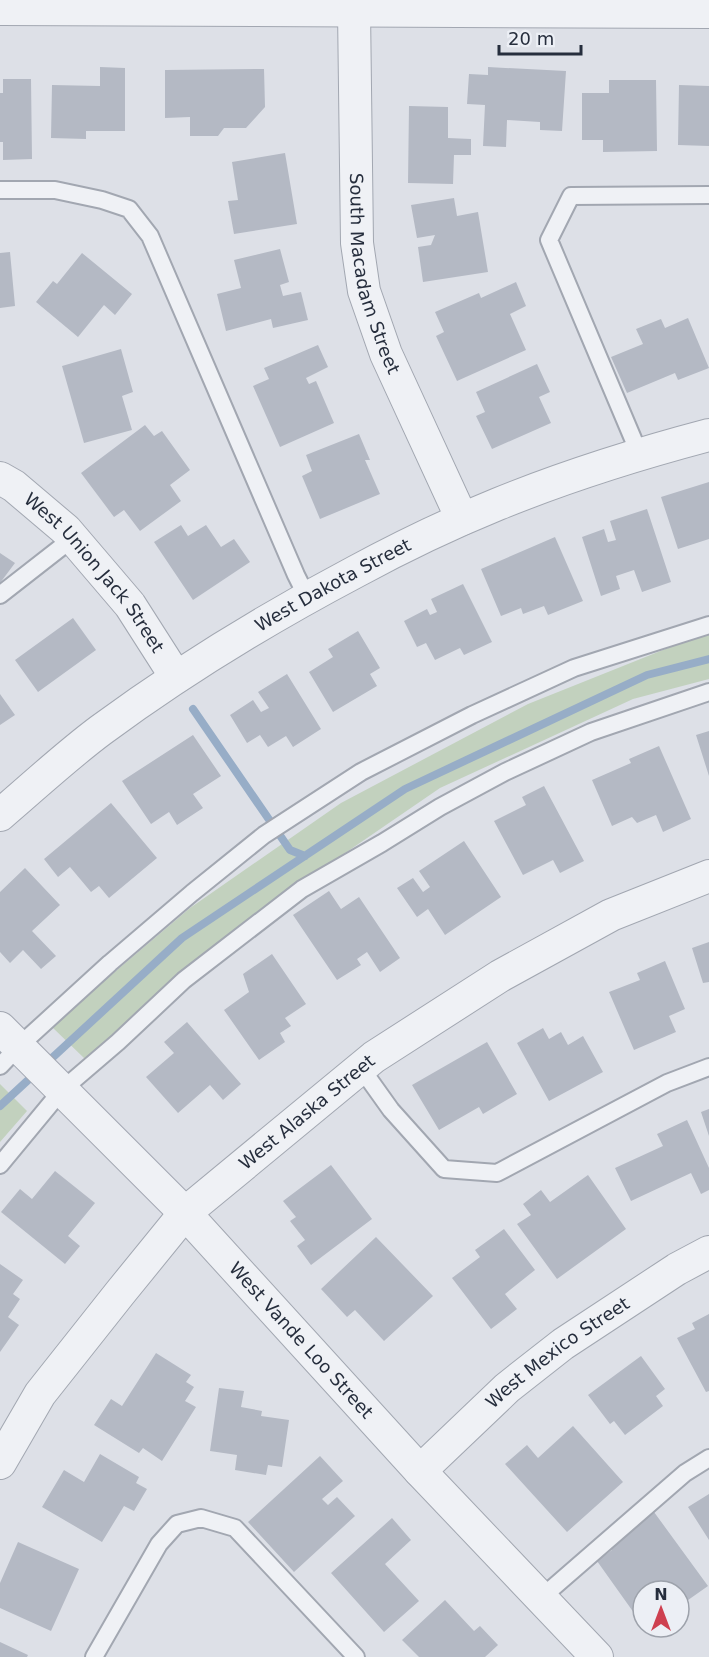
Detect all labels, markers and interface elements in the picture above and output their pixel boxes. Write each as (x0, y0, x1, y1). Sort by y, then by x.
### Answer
scale bar (499, 18, 582, 56)
text: 20 m (508, 28, 554, 49)
street label: South Macadam Street (346, 173, 405, 377)
street label: West Union Jack Street (20, 488, 169, 656)
street label: West Dakota Street (251, 534, 414, 636)
street label: West Alaska Street (235, 1050, 379, 1174)
street label: West Vande Loo Street (225, 1258, 378, 1423)
street label: West Mexico Street (481, 1292, 633, 1412)
north arrow (631, 1579, 691, 1639)
text: N (654, 1585, 668, 1604)

